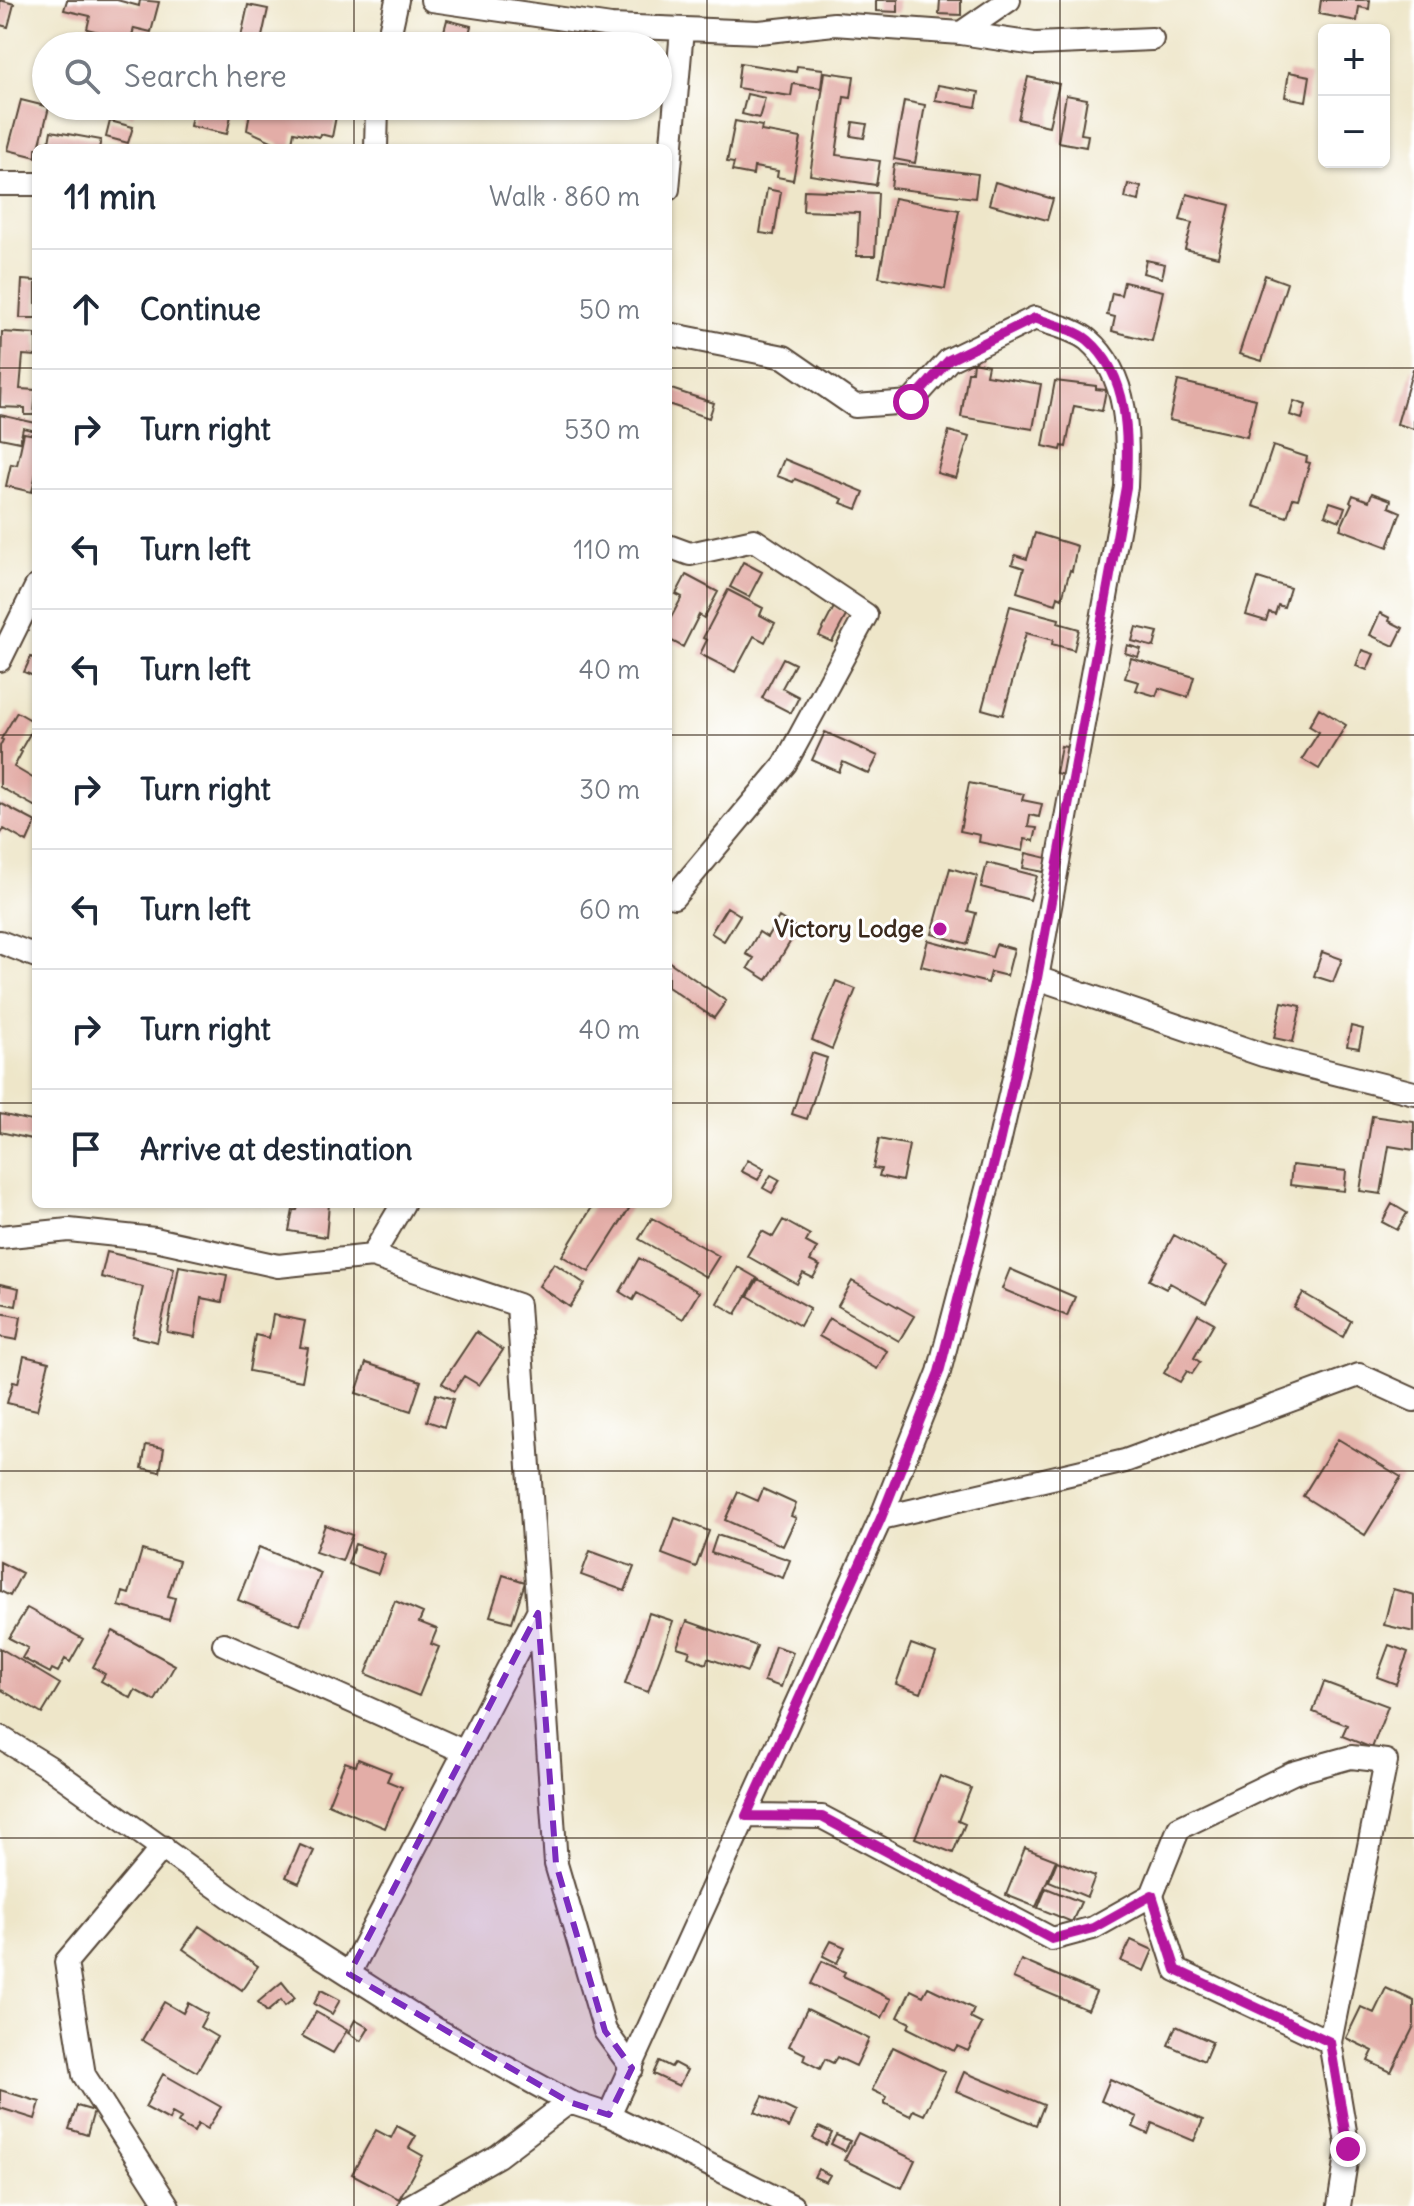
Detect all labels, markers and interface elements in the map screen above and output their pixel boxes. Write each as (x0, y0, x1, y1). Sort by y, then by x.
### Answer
map controls (1318, 24, 1390, 168)
button: + (1318, 24, 1390, 96)
search box (32, 32, 672, 120)
icon: search (60, 54, 104, 98)
text: Search here (124, 57, 287, 95)
button: − (1318, 96, 1390, 168)
text: 11 min (64, 175, 156, 218)
text: Walk · 860 m (489, 180, 640, 213)
icon: ahead (64, 287, 108, 331)
text: Continue (140, 290, 261, 328)
text: 50 m (579, 293, 640, 326)
route start (893, 384, 929, 420)
icon: right (64, 407, 108, 451)
text: Turn right (140, 410, 271, 448)
text: 530 m (564, 413, 640, 446)
icon: left (64, 527, 108, 571)
text: Turn left (140, 530, 251, 568)
text: 110 m (573, 533, 640, 566)
icon: left (64, 647, 108, 691)
text: Turn left (140, 650, 251, 688)
text: 40 m (579, 653, 640, 686)
icon: right (64, 767, 108, 811)
text: Turn right (140, 770, 271, 808)
text: 30 m (579, 773, 640, 806)
icon: left (64, 887, 108, 931)
text: Turn left (140, 890, 251, 928)
text: 60 m (579, 893, 640, 926)
place label: Victory Lodge (774, 913, 924, 943)
marker: Victory Lodge (931, 920, 949, 938)
icon: right (64, 1007, 108, 1051)
text: Turn right (140, 1010, 271, 1048)
text: 40 m (579, 1013, 640, 1046)
icon: arrive (64, 1127, 108, 1171)
text: Arrive at destination (140, 1130, 412, 1168)
route end (1330, 2131, 1366, 2167)

